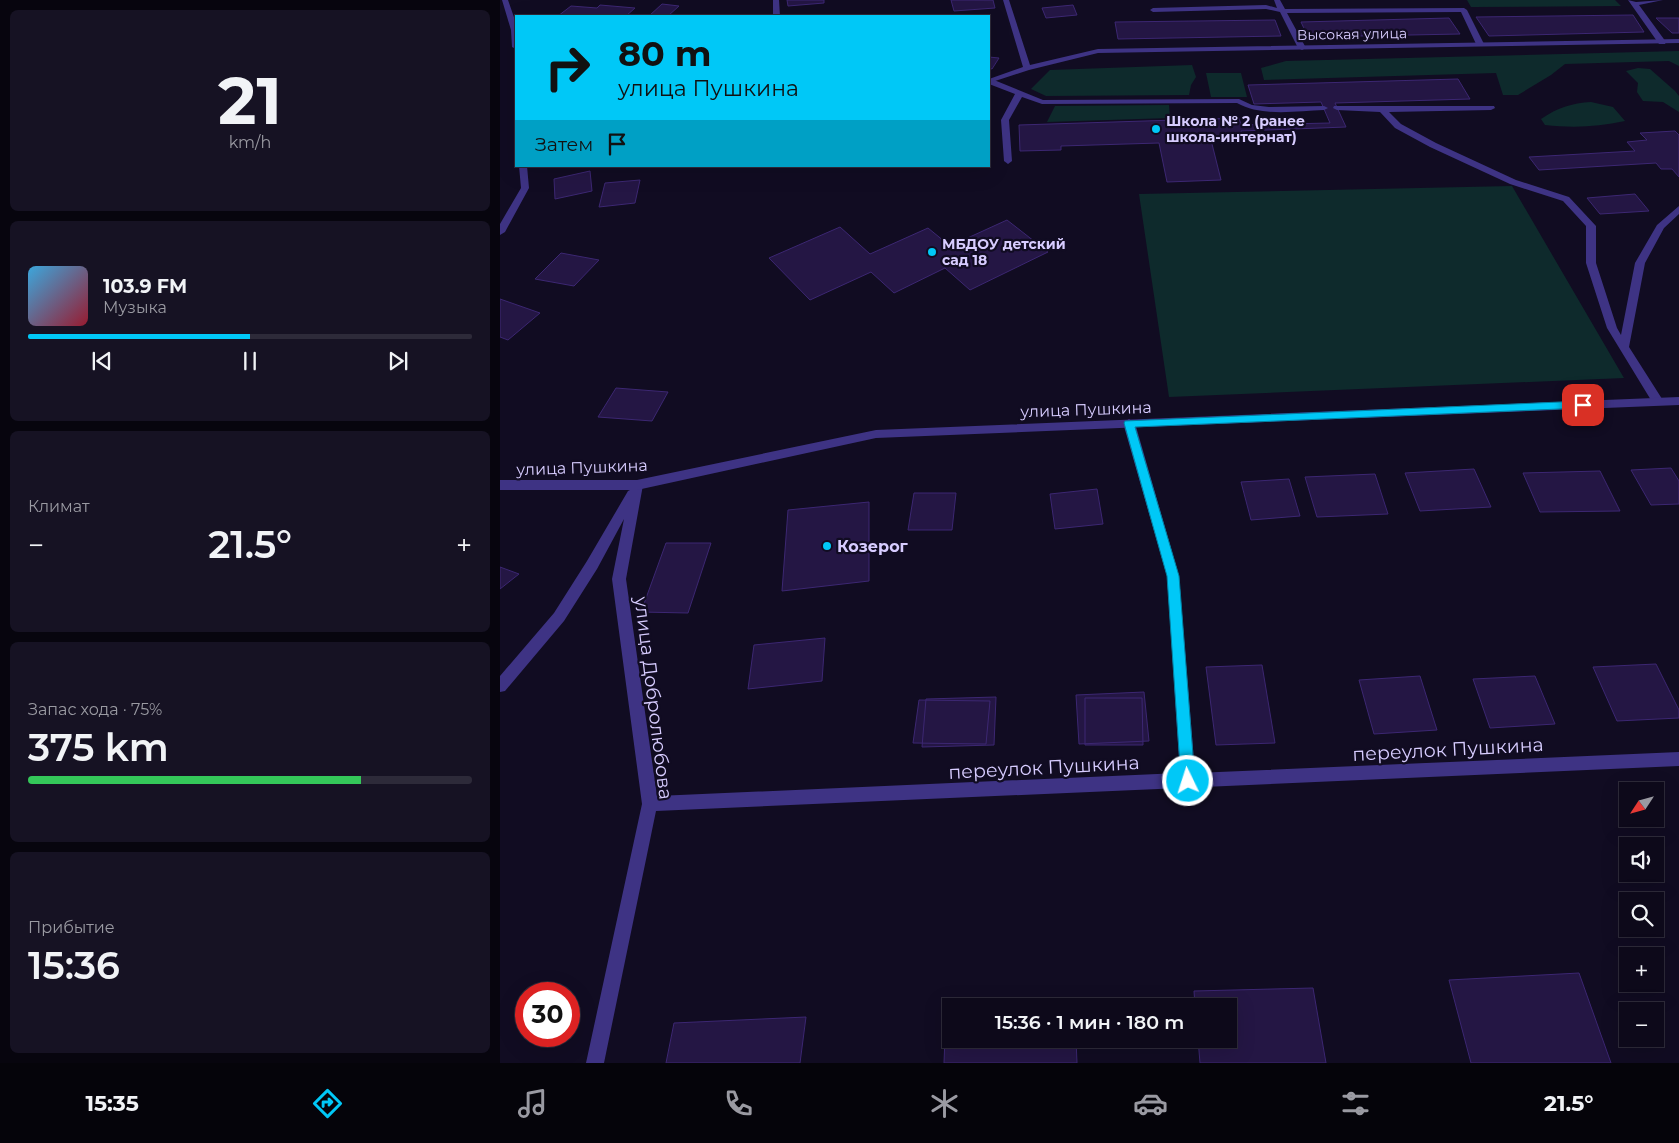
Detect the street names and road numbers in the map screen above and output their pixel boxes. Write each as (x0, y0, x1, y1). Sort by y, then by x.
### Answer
street label: Высокая улица (1297, 24, 1407, 44)
street label: улица Пушкина (1019, 398, 1152, 421)
street label: улица Пушкина (515, 456, 648, 479)
street label: улица Добролюбова (630, 594, 677, 801)
street label: переулок Пушкина (1352, 733, 1544, 766)
street label: переулок Пушкина (948, 751, 1140, 784)

